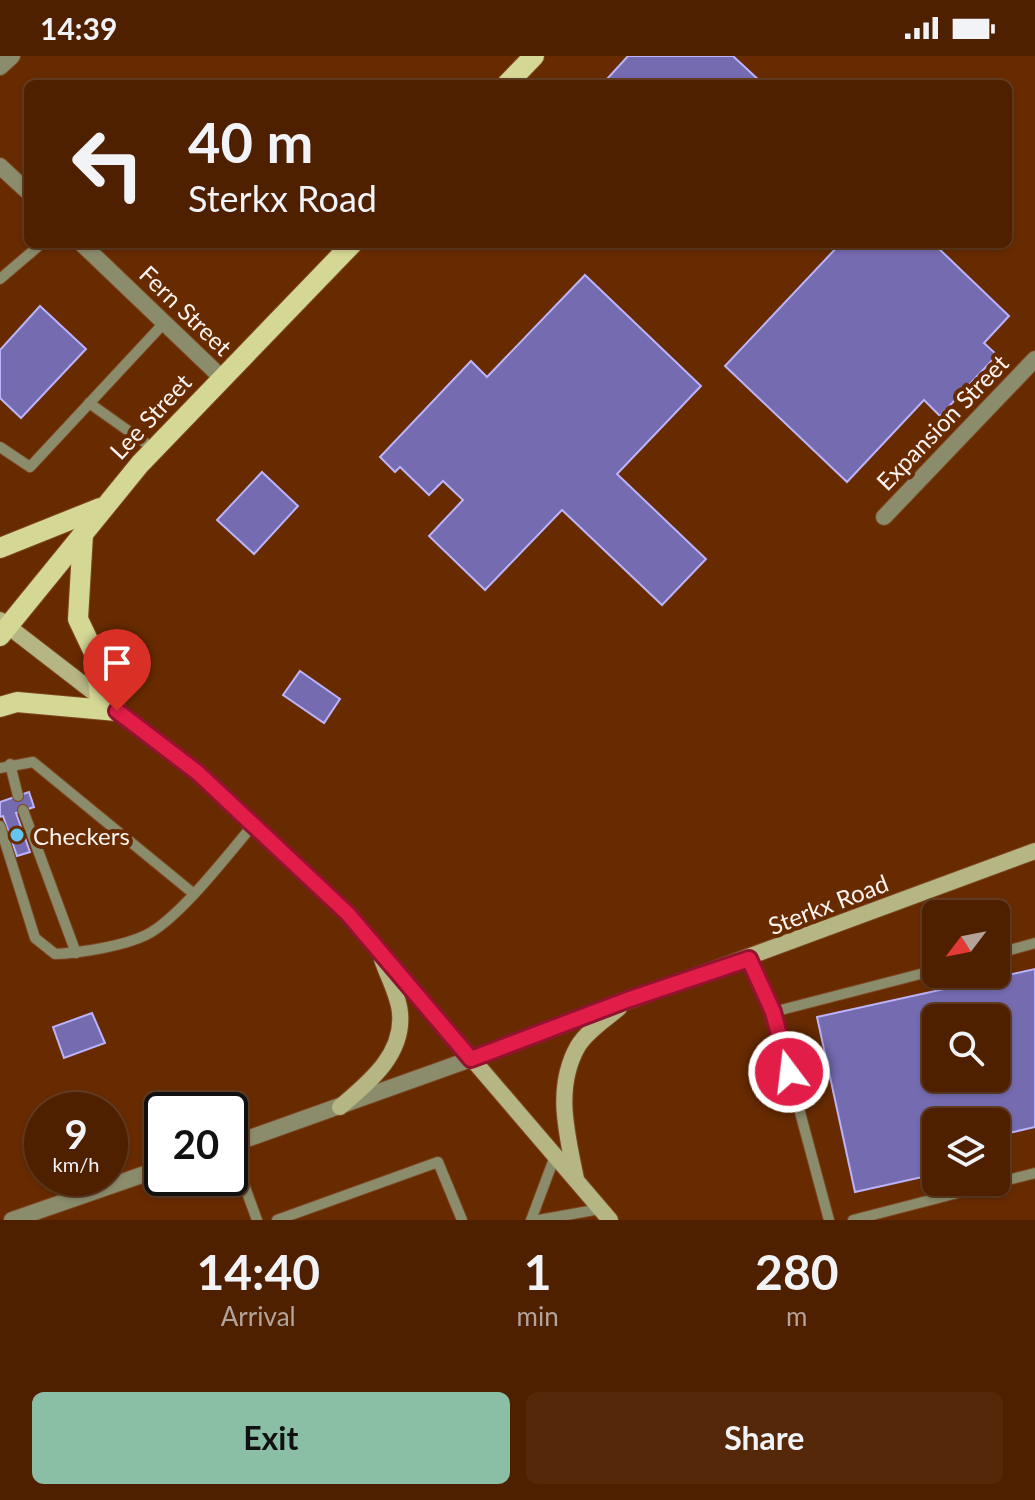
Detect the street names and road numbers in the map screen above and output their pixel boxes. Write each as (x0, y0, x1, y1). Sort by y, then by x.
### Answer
street label: Fern Street (134, 259, 238, 361)
street label: Expansion Street (870, 348, 1014, 496)
street label: Lee Street (103, 367, 197, 465)
street label: Sterkx Road (764, 868, 892, 940)

